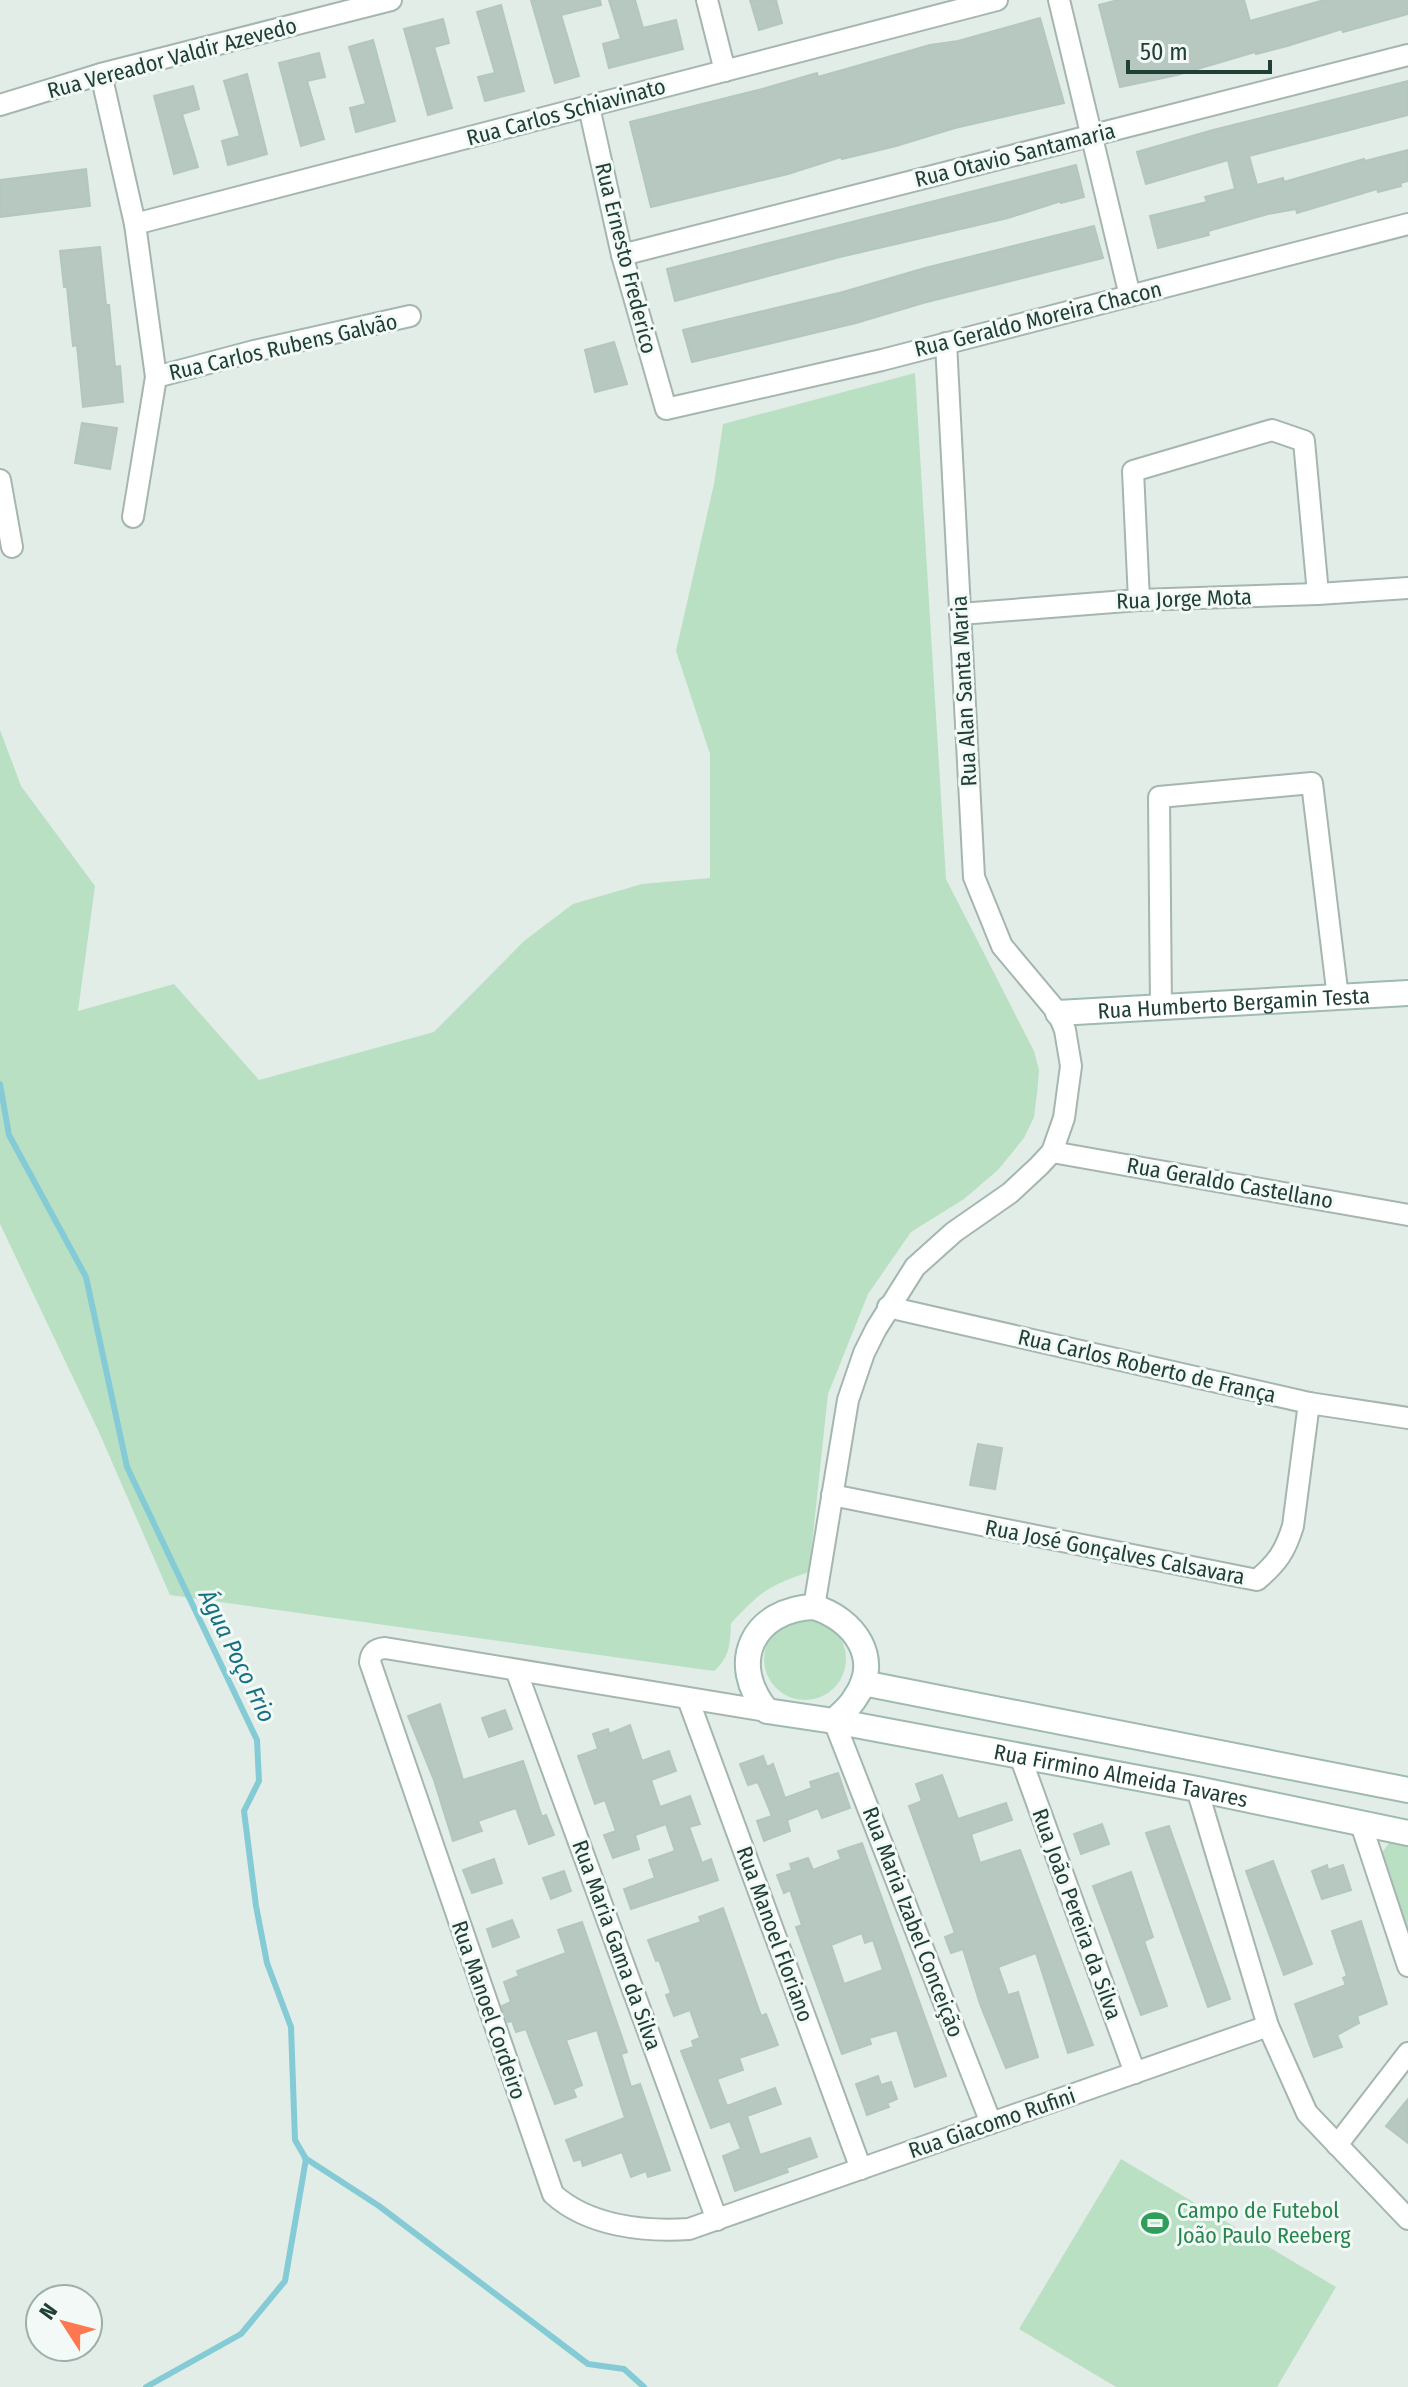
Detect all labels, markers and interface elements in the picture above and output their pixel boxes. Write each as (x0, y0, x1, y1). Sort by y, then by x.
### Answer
street label: Rua Vereador Valdir Azevedo (44, 12, 300, 104)
scale bar (1128, 24, 1270, 74)
text: 50 m (1140, 38, 1188, 66)
street label: Rua Carlos Schiavinato (464, 72, 668, 152)
street label: Rua Otavio Santamaria (912, 117, 1118, 193)
street label: Rua Ernesto Frederico (589, 160, 663, 356)
street label: Rua Geraldo Moreira Chacon (912, 275, 1164, 363)
street label: Rua Carlos Rubens Galvão (166, 308, 400, 386)
street label: Rua Jorge Mota (1116, 583, 1252, 615)
street label: Rua Alan Santa Maria (946, 595, 982, 787)
street label: Rua Humberto Bergamin Testa (1097, 982, 1371, 1024)
street label: Rua Geraldo Castellano (1125, 1152, 1335, 1214)
street label: Rua Carlos Roberto de França (1015, 1323, 1279, 1409)
street label: Rua José Gonçalves Calsavara (983, 1514, 1247, 1590)
water label: Água Poço Frio (192, 1584, 282, 1727)
street label: Rua Firmino Almeida Tavares (992, 1738, 1250, 1813)
street label: Rua Maria Izabel Conceição (857, 1803, 969, 2041)
street label: Rua João Pereira da Silva (1026, 1805, 1128, 2023)
street label: Rua Maria Gama da Silva (566, 1836, 668, 2054)
street label: Rua Manoel Floriano (731, 1843, 819, 2025)
street label: Rua Manoel Cordeiro (446, 1917, 532, 2103)
street label: Rua Giacomo Rufini (905, 2082, 1079, 2164)
place label: Campo de Futebol João Paulo Reeberg (1177, 2197, 1351, 2249)
sports icon: Campo de Futebol João Paulo Reeberg (1140, 2208, 1170, 2238)
north arrow (24, 2283, 104, 2363)
text: N (33, 2298, 63, 2325)

